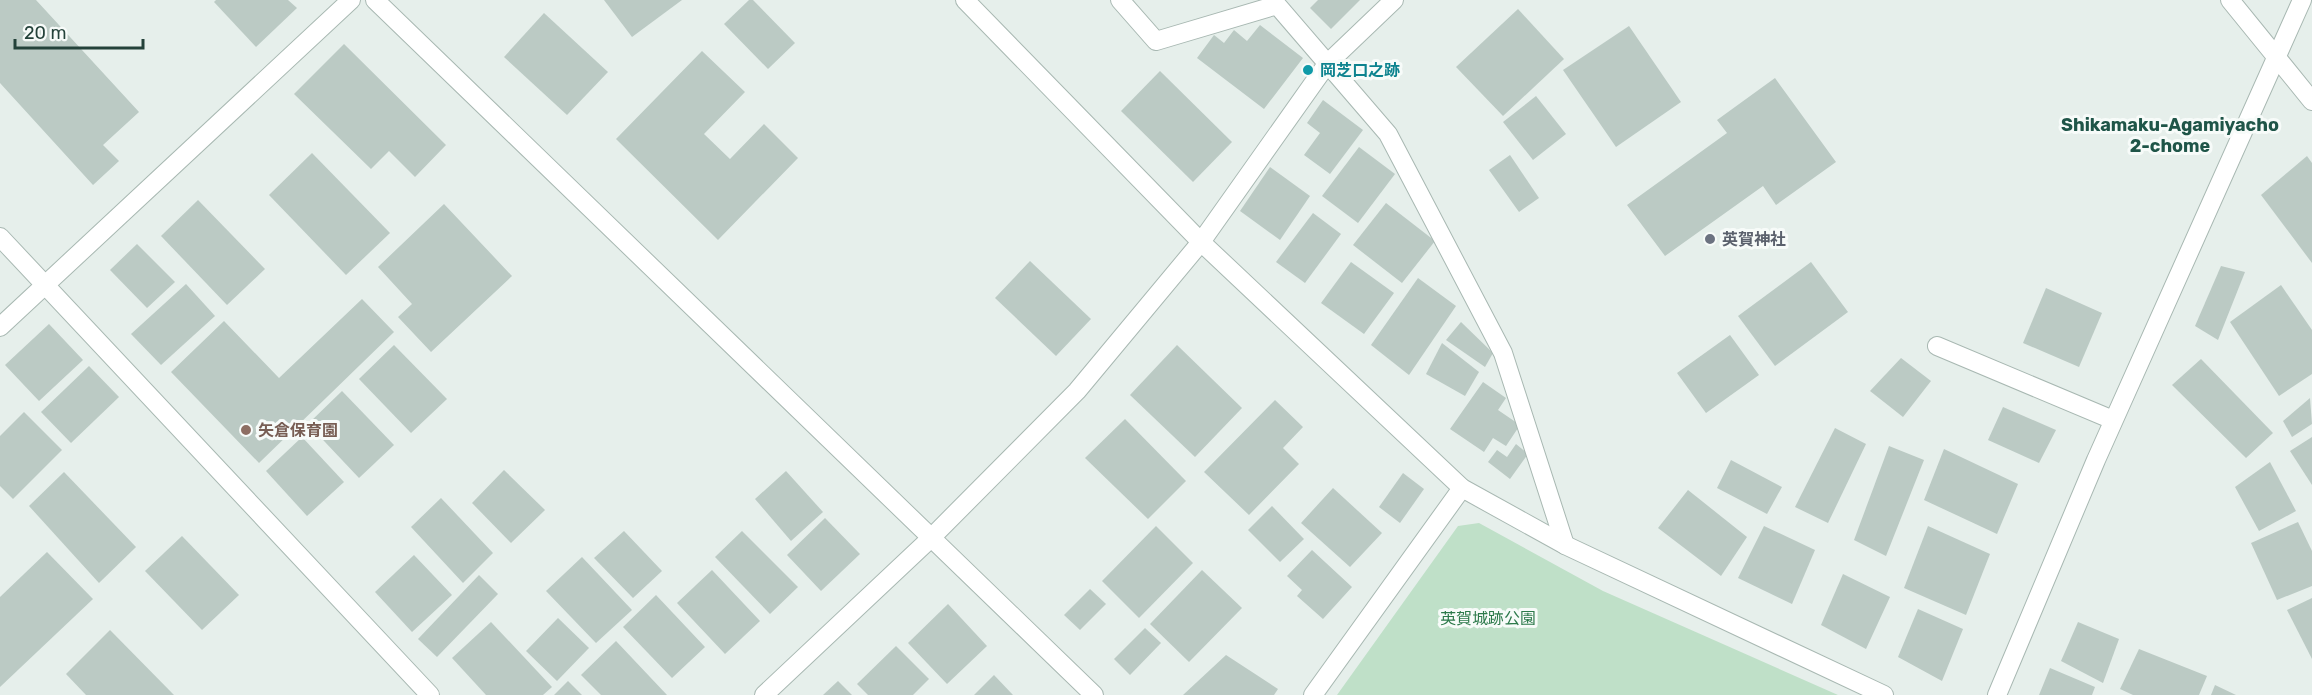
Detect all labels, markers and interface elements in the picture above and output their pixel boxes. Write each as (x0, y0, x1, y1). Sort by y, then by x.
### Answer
scale bar (15, 12, 142, 50)
text: 20 m (24, 22, 66, 44)
place label: 岡芝口之跡 (1320, 61, 1400, 80)
marker: 岡芝口之跡 (1301, 63, 1315, 77)
district label: Shikamaku-Agamiyacho 2-chome (2061, 114, 2279, 157)
place label: 英賀神社 (1722, 230, 1786, 249)
marker: 英賀神社 (1703, 232, 1717, 246)
place label: 矢倉保育園 (258, 421, 338, 440)
marker: 矢倉保育園 (239, 423, 253, 437)
park label: 英賀城跡公園 (1440, 609, 1536, 628)

